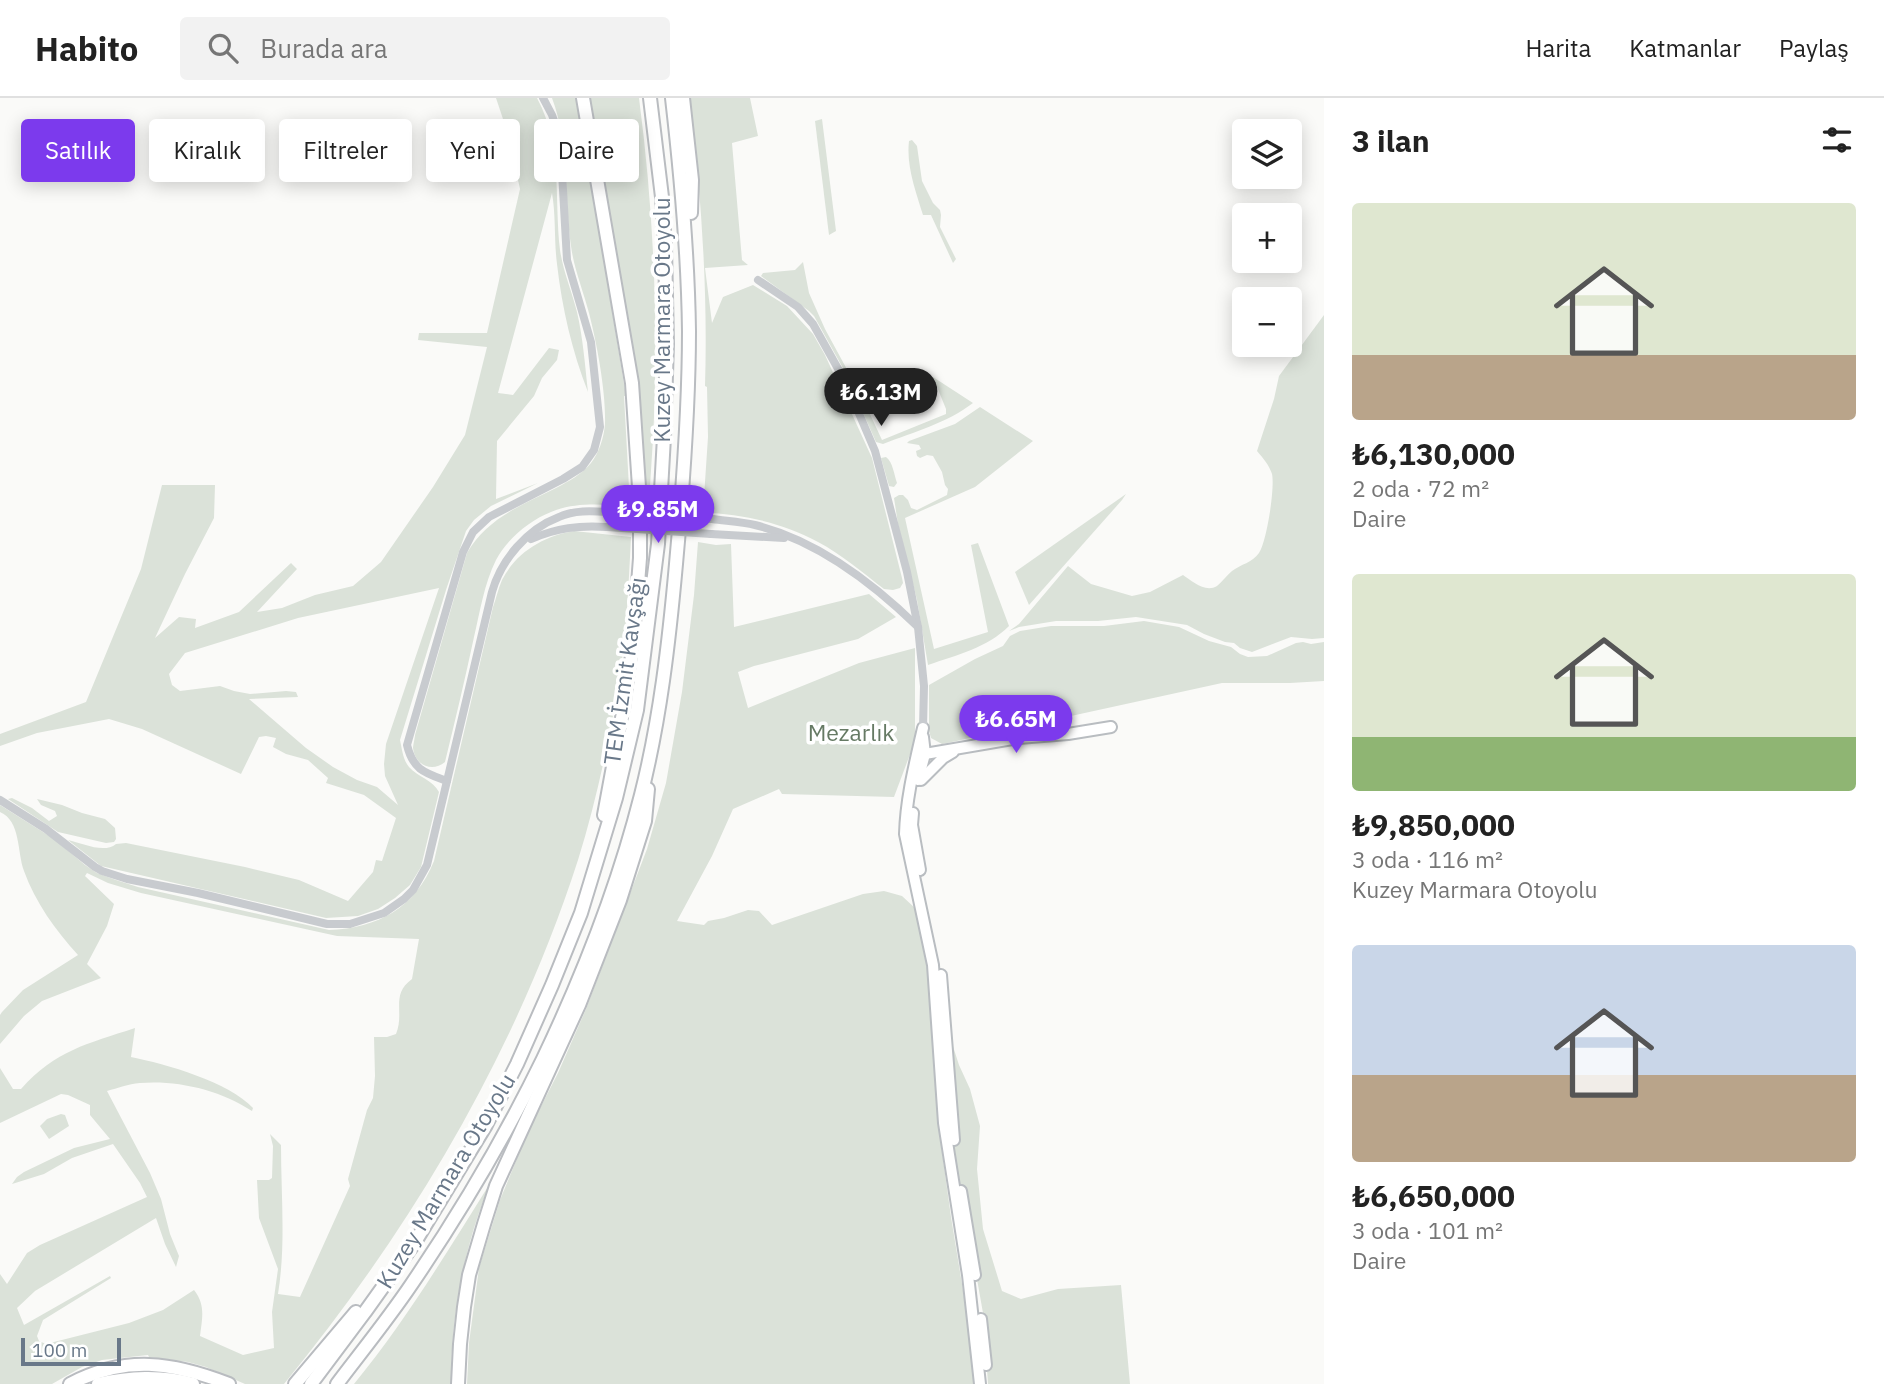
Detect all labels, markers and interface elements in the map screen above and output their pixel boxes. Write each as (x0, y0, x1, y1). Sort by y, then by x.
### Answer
search box (180, 17, 670, 80)
text: Habito (35, 27, 138, 70)
icon: search (204, 29, 242, 67)
text: Burada ara (260, 31, 388, 65)
text: Harita (1525, 32, 1591, 64)
text: Katmanlar (1629, 32, 1741, 64)
text: Paylaş (1779, 32, 1849, 64)
chip: Satılık (21, 119, 135, 182)
chip: Kiralık (149, 119, 265, 182)
chip: Filtreler (279, 119, 412, 182)
chip: Yeni (426, 119, 520, 182)
chip: Daire (534, 119, 639, 182)
map controls (1232, 119, 1302, 357)
button: layers (1232, 119, 1302, 189)
text: 3 ilan (1352, 121, 1430, 160)
icon: filters (1818, 121, 1856, 159)
street label: Kuzey Marmara Otoyolu (646, 197, 676, 443)
button: + (1232, 203, 1302, 273)
icon: home (1541, 248, 1667, 374)
button: − (1232, 287, 1302, 357)
pin: ₺6.13M (824, 368, 938, 428)
text: ₺6.13M (840, 376, 922, 406)
text: ₺6,130,000 (1352, 434, 1515, 473)
text: 2 oda · 72 m² (1352, 473, 1489, 503)
pin: ₺9.85M (601, 486, 715, 545)
text: ₺9.85M (617, 493, 699, 523)
text: Daire (1352, 503, 1406, 533)
street label: TEM İzmit Kavşağı (596, 575, 652, 767)
icon: home (1541, 619, 1667, 745)
pin: ₺6.65M (959, 696, 1073, 755)
text: ₺6.65M (975, 703, 1057, 733)
park label: Mezarlık (808, 717, 894, 747)
text: ₺9,850,000 (1352, 805, 1515, 844)
text: 3 oda · 116 m² (1352, 844, 1503, 874)
text: Kuzey Marmara Otoyolu (1352, 874, 1598, 904)
icon: home (1541, 990, 1667, 1116)
street label: Kuzey Marmara Otoyolu (369, 1067, 521, 1294)
text: ₺6,650,000 (1352, 1176, 1515, 1215)
text: 3 oda · 101 m² (1352, 1215, 1503, 1245)
text: Daire (1352, 1245, 1406, 1275)
scale bar (21, 1335, 121, 1367)
text: 100 m (32, 1338, 87, 1362)

